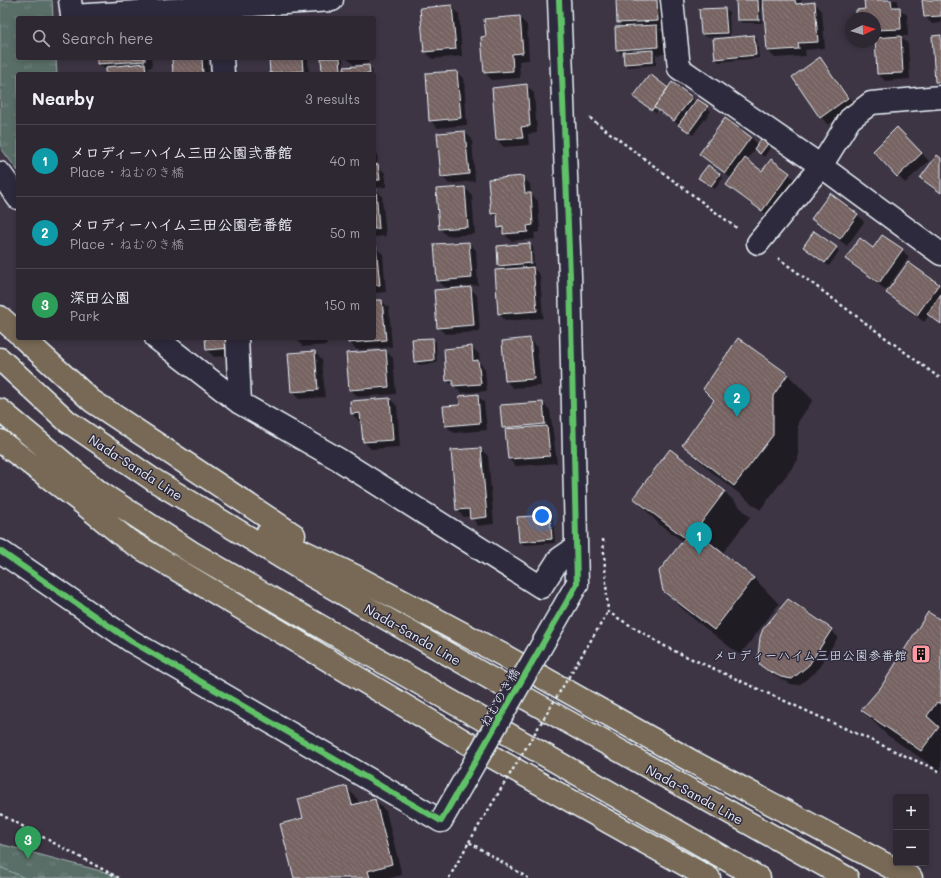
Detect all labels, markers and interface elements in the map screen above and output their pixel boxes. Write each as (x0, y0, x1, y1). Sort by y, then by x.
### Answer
north arrow (845, 12, 881, 48)
search box (16, 16, 376, 60)
icon: search (30, 27, 52, 49)
text: Search here (62, 28, 153, 48)
text: Nearby (32, 87, 94, 109)
text: 3 results (305, 90, 360, 107)
text: メロディーハイム三田公園弐番館 (70, 142, 293, 162)
text: 1 (42, 152, 48, 169)
text: 40 m (330, 152, 360, 169)
text: Place · ねむのき橋 (70, 163, 184, 180)
text: メロディーハイム三田公園壱番館 (70, 214, 293, 234)
text: 2 (41, 224, 49, 241)
text: 50 m (330, 224, 360, 241)
text: Place · ねむのき橋 (70, 235, 184, 252)
text: 深田公園 (70, 287, 130, 307)
text: 3 (41, 296, 49, 313)
text: 150 m (324, 296, 360, 313)
text: Park (70, 307, 99, 324)
pin: 2 (724, 384, 750, 417)
street label: Nada-Sanda Line (86, 430, 186, 504)
your location (532, 506, 552, 526)
pin: 1 (686, 522, 712, 555)
street label: Nada-Sanda Line (362, 599, 464, 669)
building icon: メロディーハイム三田公園参番館 (910, 643, 932, 665)
place label: メロディーハイム三田公園参番館 (713, 646, 907, 663)
street label: ねむのき橋 (475, 665, 523, 729)
street label: Nada-Sanda Line (643, 760, 747, 828)
map controls (893, 794, 929, 866)
button: + (893, 794, 929, 830)
pin: 3 (15, 826, 41, 859)
button: − (893, 830, 929, 866)

